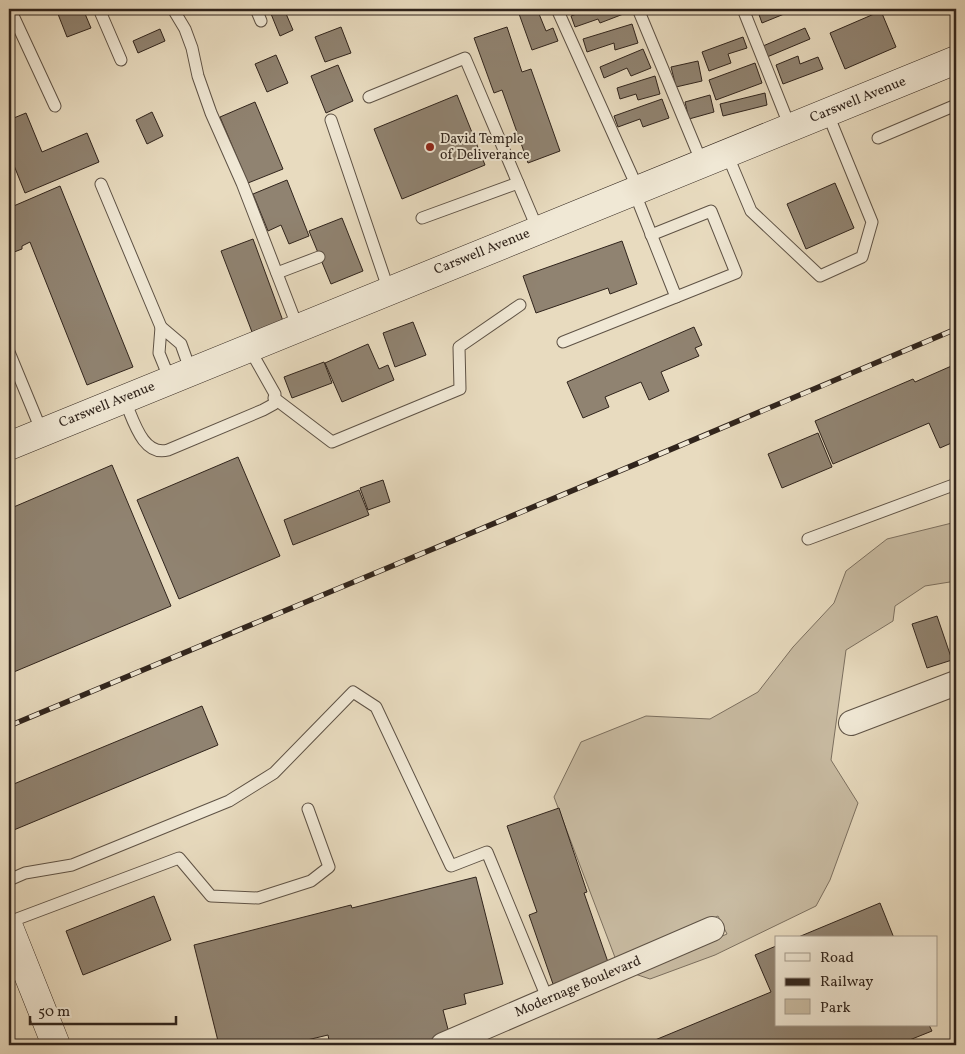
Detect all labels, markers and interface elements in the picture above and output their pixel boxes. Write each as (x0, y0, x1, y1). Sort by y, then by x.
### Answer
street label: Carswell Avenue (807, 72, 909, 128)
place label: David Temple of Deliverance (440, 130, 530, 165)
marker: David Temple of Deliverance (424, 141, 436, 153)
street label: Carswell Avenue (431, 224, 533, 280)
street label: Carswell Avenue (56, 377, 158, 433)
legend (775, 936, 938, 1026)
text: Road (820, 948, 854, 969)
street label: Modernage Boulevard (512, 952, 644, 1022)
text: Railway (820, 972, 873, 993)
scale bar (30, 994, 176, 1026)
text: Park (820, 998, 851, 1019)
text: 50 m (38, 1002, 70, 1023)

